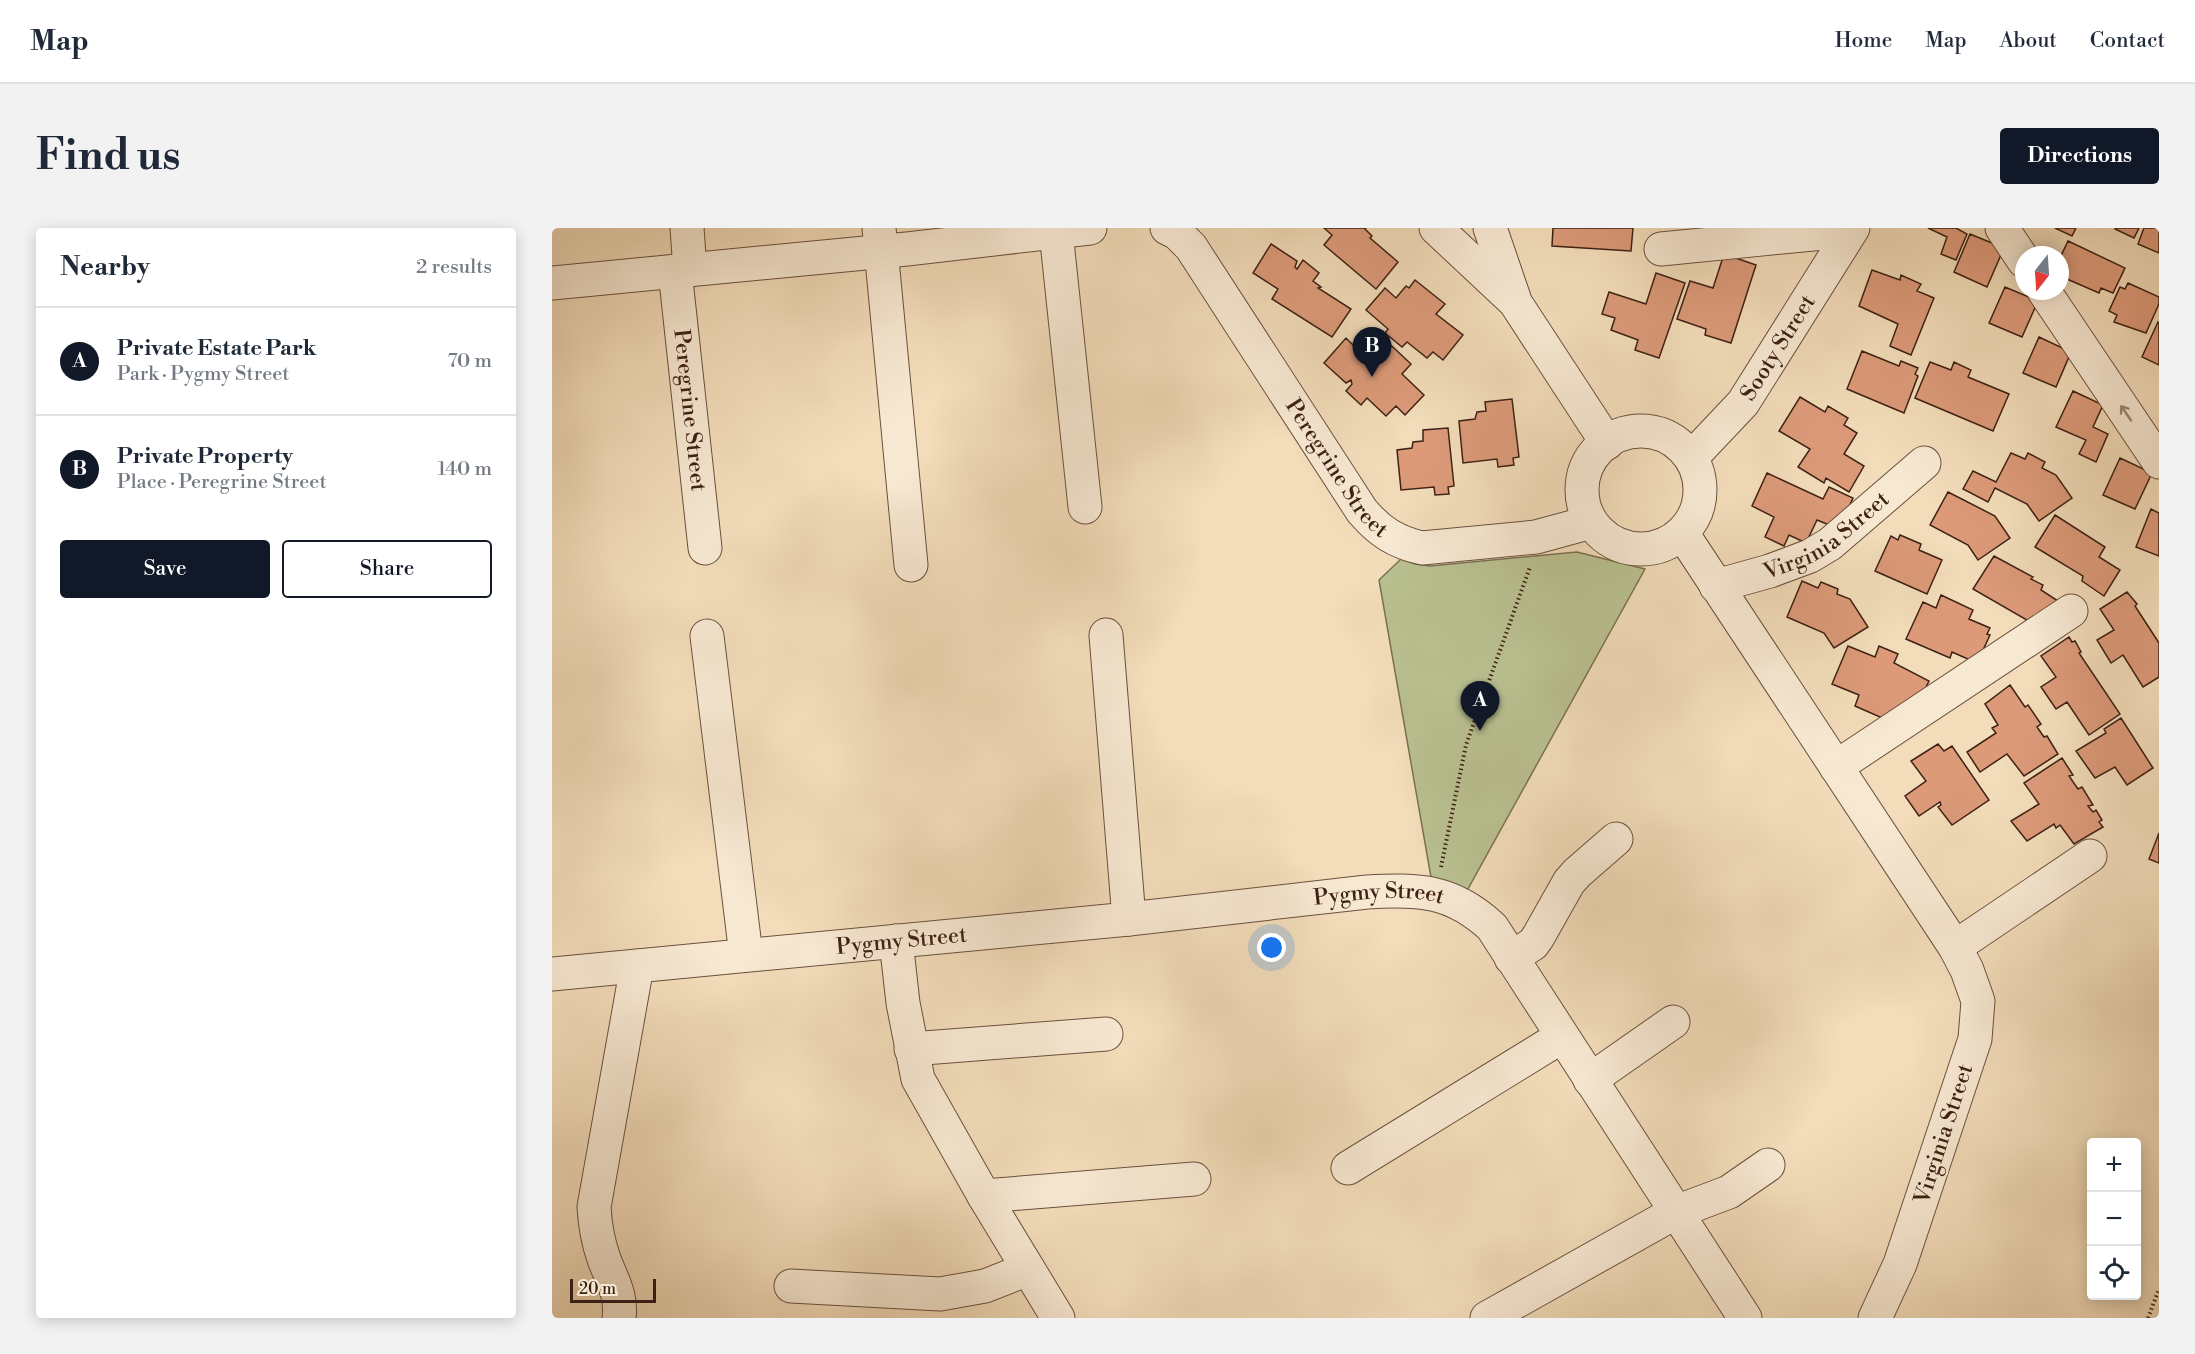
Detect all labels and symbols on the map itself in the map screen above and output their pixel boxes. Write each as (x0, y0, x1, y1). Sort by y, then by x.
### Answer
north arrow (2015, 246, 2069, 300)
street label: Sooty Street (1734, 290, 1821, 406)
street label: Peregrine Street (668, 328, 712, 493)
pin: B (1352, 328, 1392, 377)
street label: Peregrine Street (1279, 394, 1394, 544)
one-way arrow (2120, 405, 2133, 422)
street label: Virginia Street (1759, 486, 1895, 586)
pin: A (1460, 682, 1500, 731)
street label: Pygmy Street (1312, 877, 1448, 911)
street label: Pygmy Street (835, 921, 968, 960)
your location (1257, 933, 1286, 962)
street label: Virginia Street (1908, 1060, 1979, 1208)
scale bar (570, 1276, 656, 1304)

